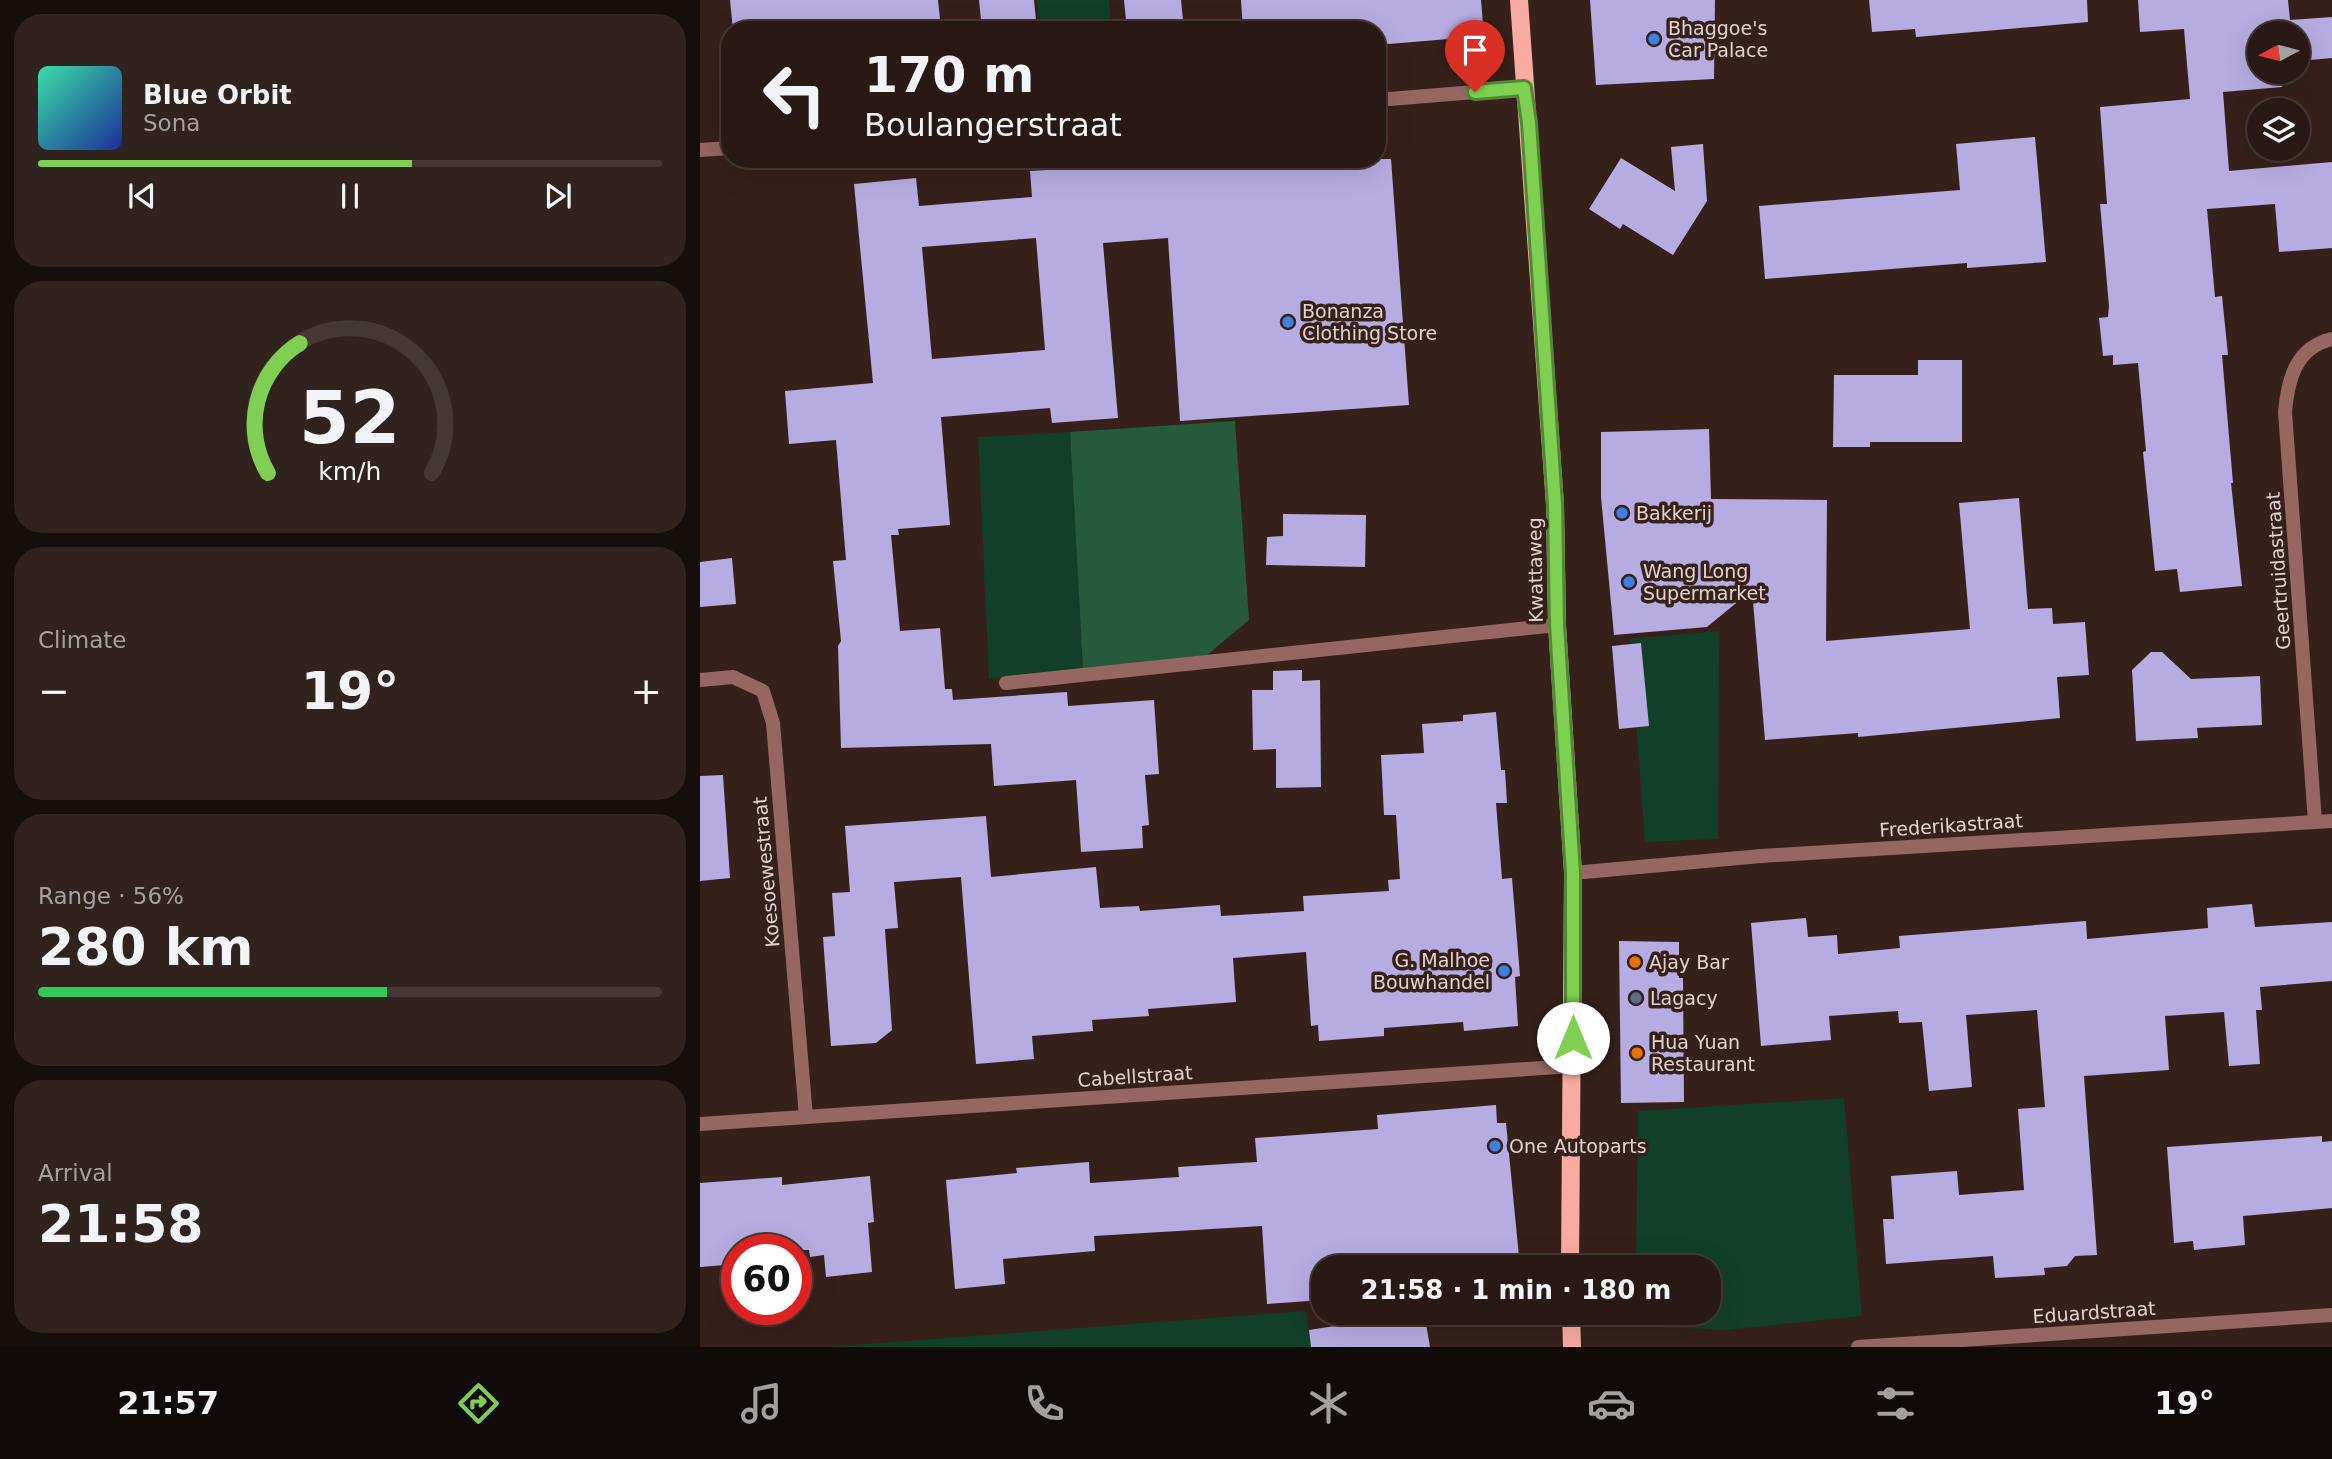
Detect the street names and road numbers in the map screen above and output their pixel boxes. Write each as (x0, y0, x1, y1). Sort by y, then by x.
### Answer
street label: Geertruidastraat (2262, 491, 2294, 651)
street label: Kwattaweg (1523, 517, 1547, 623)
street label: Koesoewestraat (748, 796, 784, 948)
street label: Frederikastraat (1879, 809, 2023, 841)
street label: Cabellstraat (1077, 1061, 1193, 1091)
street label: Eduardstraat (2032, 1297, 2156, 1327)

